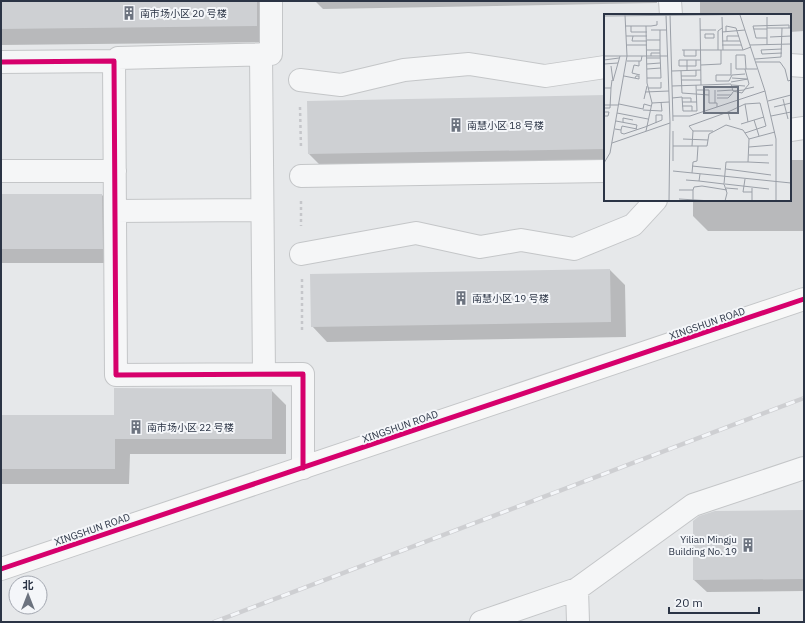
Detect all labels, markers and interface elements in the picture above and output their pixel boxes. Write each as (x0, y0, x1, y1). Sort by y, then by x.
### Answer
building icon: 南市场小区 20 号楼 (121, 5, 137, 21)
place label: 南市场小区 20 号楼 (140, 7, 227, 20)
inset map (604, 14, 791, 201)
building icon: 南慧小区 18 号楼 (448, 117, 464, 133)
place label: 南慧小区 18 号楼 (467, 119, 544, 132)
building icon: 南慧小区 19 号楼 (453, 290, 469, 306)
place label: 南慧小区 19 号楼 (472, 292, 549, 305)
street label: XINGSHUN ROAD (667, 304, 747, 343)
street label: XINGSHUN ROAD (360, 407, 440, 446)
building icon: 南市场小区 22 号楼 (128, 419, 144, 435)
place label: 南市场小区 22 号楼 (147, 421, 234, 434)
street label: XINGSHUN ROAD (52, 510, 132, 549)
place label: Yilian Mingju Building No. 19 (668, 533, 737, 558)
building icon: Yilian Mingju Building No. 19 (740, 537, 756, 553)
north arrow (8, 575, 48, 615)
text: 北 (23, 578, 34, 592)
scale bar (669, 589, 759, 615)
text: 20 m (675, 595, 703, 610)

